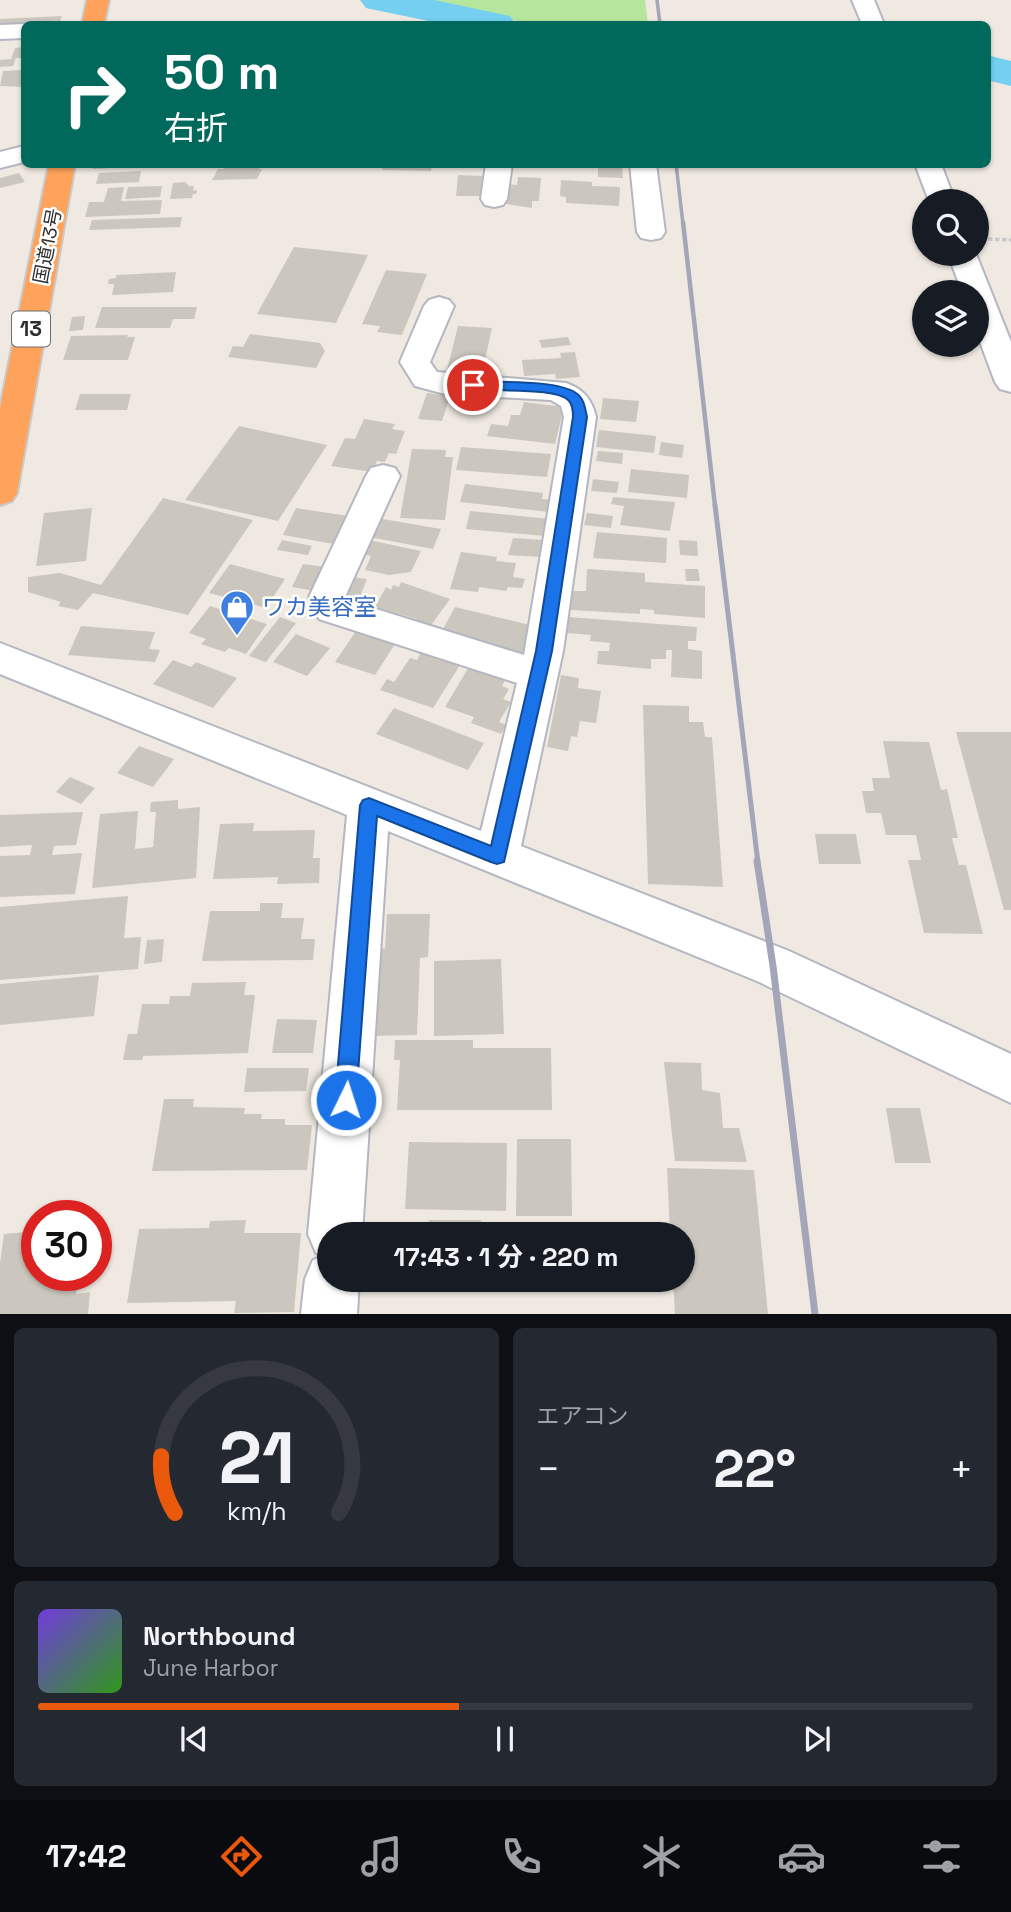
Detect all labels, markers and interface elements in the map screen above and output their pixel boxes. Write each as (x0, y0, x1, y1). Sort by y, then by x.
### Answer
text: 50 m (164, 41, 279, 103)
icon: right (49, 49, 140, 140)
text: 右折 (164, 108, 228, 148)
map controls (912, 189, 989, 357)
button: search (912, 189, 989, 266)
street label: 国道13号 (28, 206, 67, 286)
button: layers (912, 280, 989, 357)
road number: 13 (12, 312, 50, 346)
pin (443, 355, 503, 415)
icon: arrive (454, 366, 492, 404)
shop icon: ワカ美容室 (218, 588, 256, 637)
place label: ワカ美容室 (262, 592, 377, 622)
position arrow (309, 1063, 383, 1137)
speed limit sign: 30 (21, 1200, 112, 1291)
text: 17:43 · 1 分 · 220 m (394, 1240, 618, 1274)
text: エアコン (537, 1401, 629, 1431)
text: 21 (218, 1412, 294, 1505)
text: 22° (714, 1436, 796, 1502)
text: − (537, 1445, 560, 1493)
text: + (949, 1445, 973, 1493)
text: km/h (226, 1495, 286, 1527)
text: Northbound (143, 1619, 296, 1653)
text: June Harbor (143, 1653, 278, 1683)
icon: previous (175, 1720, 213, 1758)
icon: pause (486, 1720, 524, 1758)
icon: next (798, 1720, 836, 1758)
icon: directions (217, 1832, 266, 1881)
icon: music (357, 1832, 406, 1881)
icon: phone (497, 1832, 546, 1881)
icon: climate (637, 1832, 686, 1881)
icon: car (777, 1832, 826, 1881)
icon: filters (917, 1832, 966, 1881)
text: 17:42 (45, 1836, 127, 1876)

